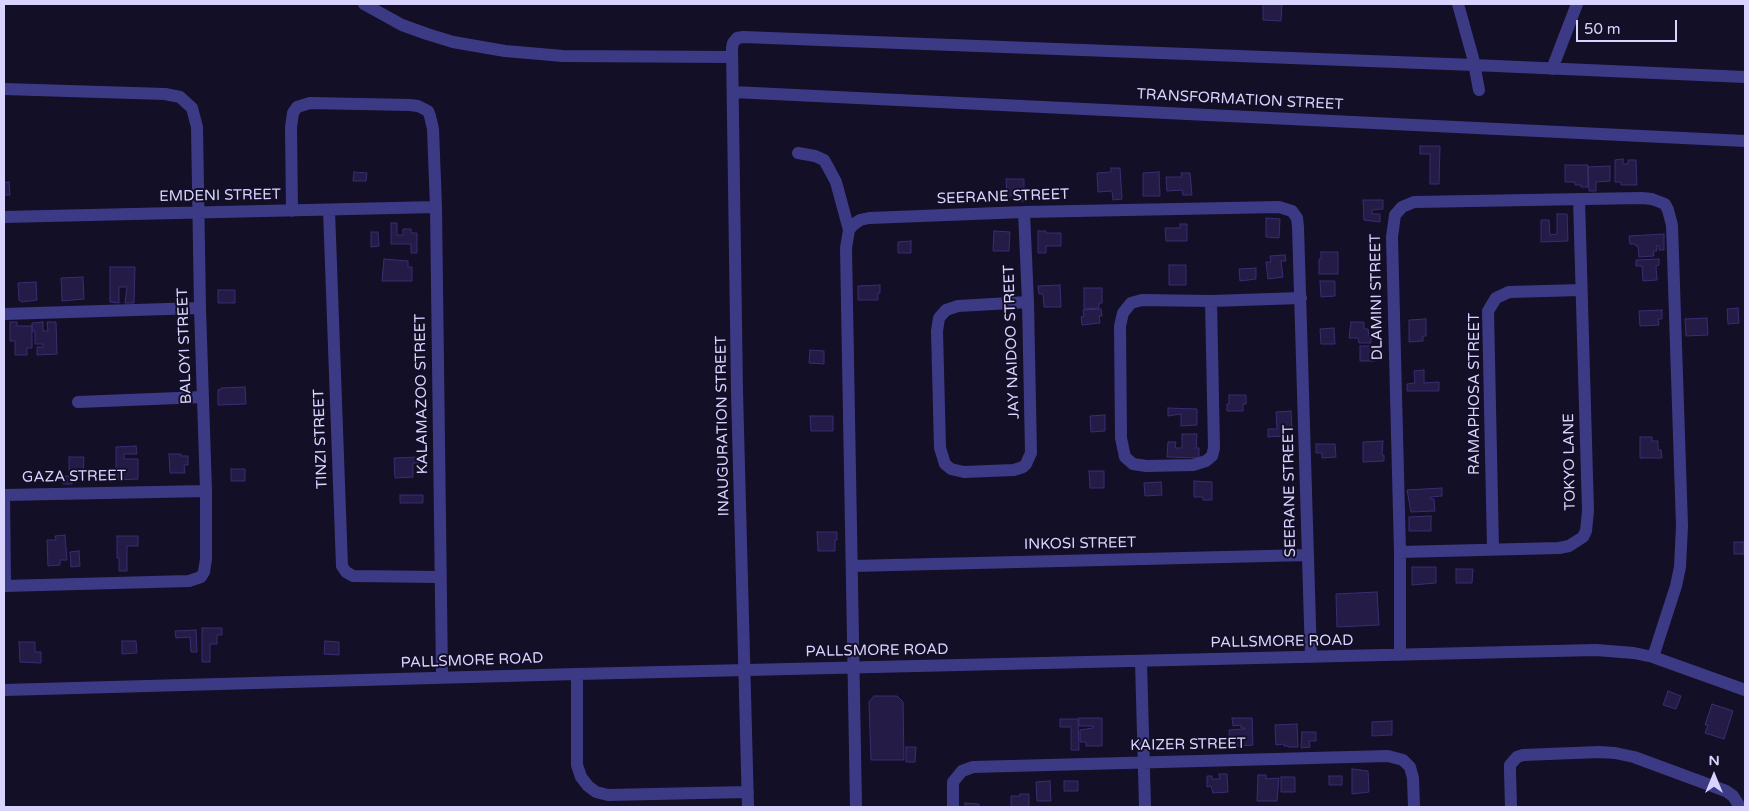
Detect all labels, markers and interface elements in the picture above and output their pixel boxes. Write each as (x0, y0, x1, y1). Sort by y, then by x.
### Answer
scale bar (1579, 10, 1680, 42)
text: 50 m (1584, 20, 1621, 38)
street label: TRANSFORMATION STREET (1136, 86, 1344, 114)
street label: EMDENI STREET (159, 186, 281, 206)
street label: SEERANE STREET (936, 186, 1070, 208)
street label: DLAMINI STREET (1367, 234, 1387, 360)
street label: JAY NAIDOO STREET (1000, 264, 1024, 420)
street label: BALOYI STREET (174, 287, 196, 405)
street label: KALAMAZOO STREET (412, 313, 432, 475)
street label: RAMAPHOSA STREET (1466, 313, 1484, 475)
street label: INAUGURATION STREET (712, 336, 734, 516)
street label: TINZI STREET (310, 389, 332, 489)
street label: TOKYO LANE (1560, 413, 1580, 511)
street label: SEERANE STREET (1280, 425, 1300, 557)
street label: GAZA STREET (22, 467, 126, 487)
street label: INKOSI STREET (1024, 534, 1136, 554)
street label: PALLSMORE ROAD (1210, 632, 1354, 652)
street label: PALLSMORE ROAD (805, 641, 949, 661)
street label: PALLSMORE ROAD (400, 650, 544, 672)
street label: KAIZER STREET (1130, 735, 1246, 755)
north arrow (1689, 751, 1739, 801)
text: N (1708, 752, 1720, 769)

